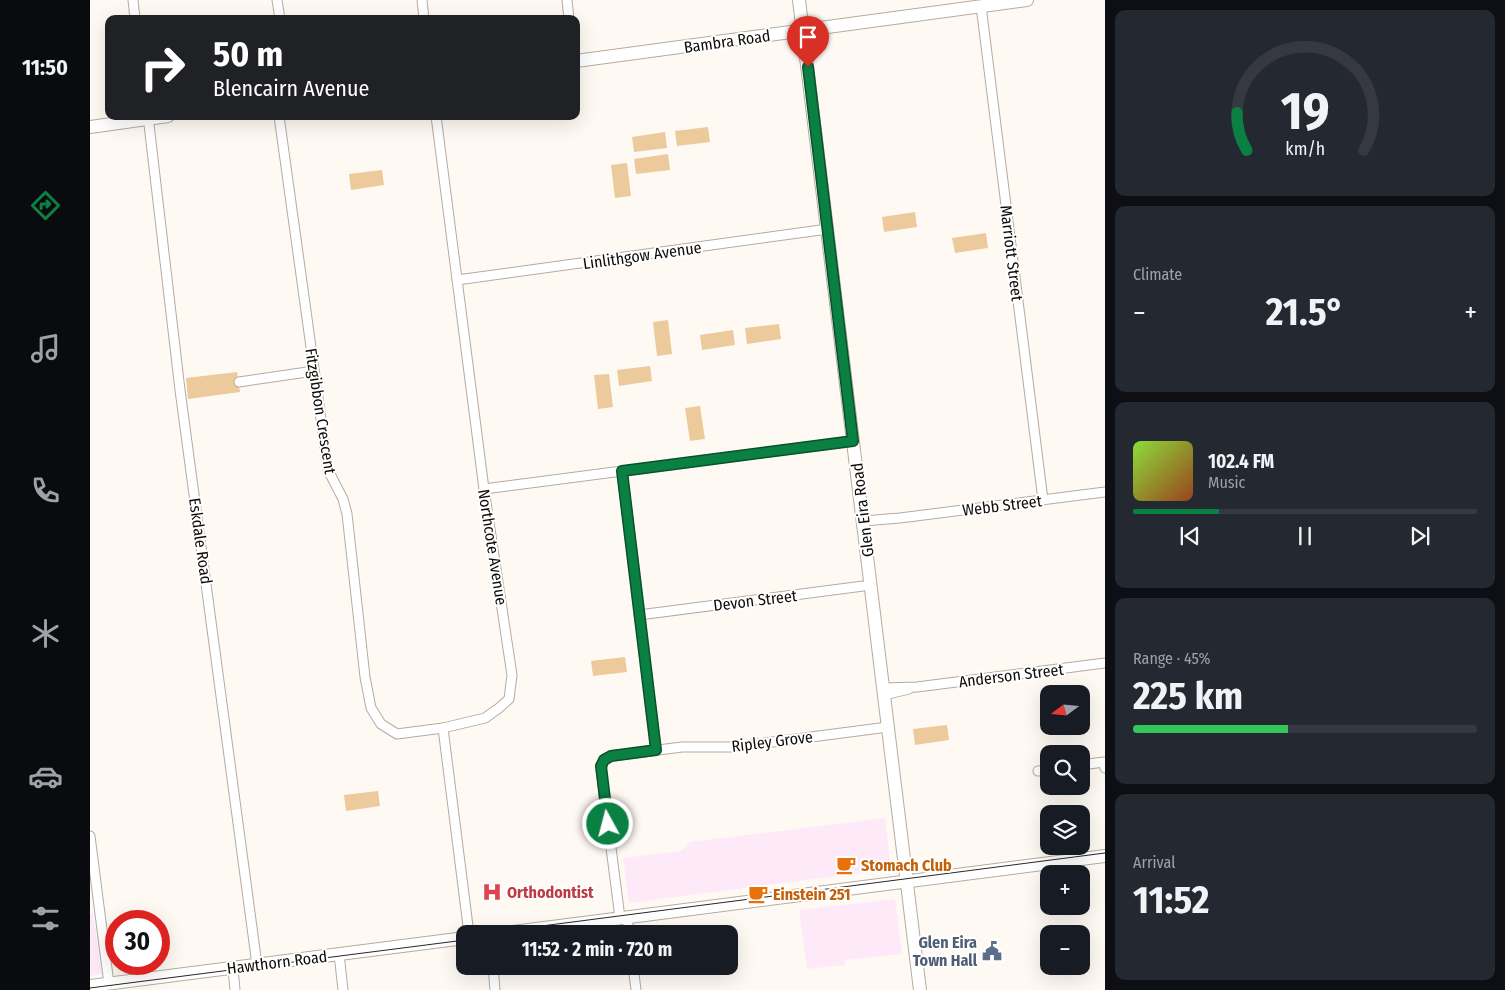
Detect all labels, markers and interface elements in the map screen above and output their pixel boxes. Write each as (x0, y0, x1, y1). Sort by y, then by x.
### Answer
pin (787, 16, 829, 67)
icon: arrive (794, 23, 822, 51)
street label: Bambra Road (683, 26, 772, 57)
text: 50 m (213, 33, 283, 75)
icon: right (130, 35, 195, 100)
text: 11:50 (22, 54, 68, 81)
text: Blencairn Avenue (213, 75, 369, 102)
text: 19 (1281, 80, 1329, 143)
text: km/h (1285, 138, 1325, 160)
icon: directions (28, 188, 63, 223)
street label: Marriott Street (996, 204, 1027, 303)
street label: Linlithgow Avenue (582, 238, 703, 273)
text: Climate (1133, 265, 1182, 284)
text: 21.5° (1266, 289, 1344, 335)
text: − (1133, 296, 1146, 329)
text: + (1464, 296, 1477, 329)
icon: music (28, 331, 63, 366)
street label: Fitzgibbon Crescent (301, 347, 340, 476)
text: 102.4 FM (1208, 450, 1274, 473)
street label: Glen Eira Road (847, 462, 878, 558)
icon: phone (28, 473, 63, 508)
text: Music (1208, 473, 1245, 492)
street label: Northcote Avenue (474, 488, 511, 606)
street label: Webb Street (961, 491, 1044, 520)
street label: Eskdale Road (185, 497, 216, 585)
icon: previous (1176, 522, 1204, 550)
icon: pause (1291, 522, 1319, 550)
icon: next (1406, 522, 1434, 550)
street label: Devon Street (712, 586, 799, 615)
icon: climate (28, 616, 63, 651)
text: Range · 45% (1133, 649, 1211, 668)
street label: Anderson Street (958, 660, 1065, 691)
text: 225 km (1133, 673, 1243, 719)
north arrow (1040, 685, 1090, 735)
map controls (1040, 685, 1090, 975)
street label: Ripley Grove (730, 727, 814, 756)
button: search (1040, 745, 1090, 795)
icon: car (28, 759, 63, 794)
position arrow (581, 797, 633, 849)
button: layers (1040, 805, 1090, 855)
text: Arrival (1133, 853, 1175, 872)
cafe icon: Stomach Club (835, 854, 857, 876)
place label: Stomach Club (861, 856, 952, 875)
button: + (1040, 865, 1090, 915)
text: 11:52 (1133, 877, 1209, 923)
hospital icon: Orthodontist (481, 881, 503, 903)
place label: Orthodontist (507, 883, 594, 902)
cafe icon: Einstein 251 (747, 883, 769, 905)
place label: Einstein 251 (773, 885, 851, 904)
icon: filters (28, 901, 63, 936)
speed limit sign: 30 (105, 910, 170, 975)
button: − (1040, 925, 1090, 975)
place label: Glen Eira Town Hall (913, 933, 978, 970)
text: 11:52 · 2 min · 720 m (522, 938, 672, 961)
public building icon: Glen Eira Town Hall (981, 940, 1003, 962)
street label: Hawthorn Road (226, 947, 328, 978)

